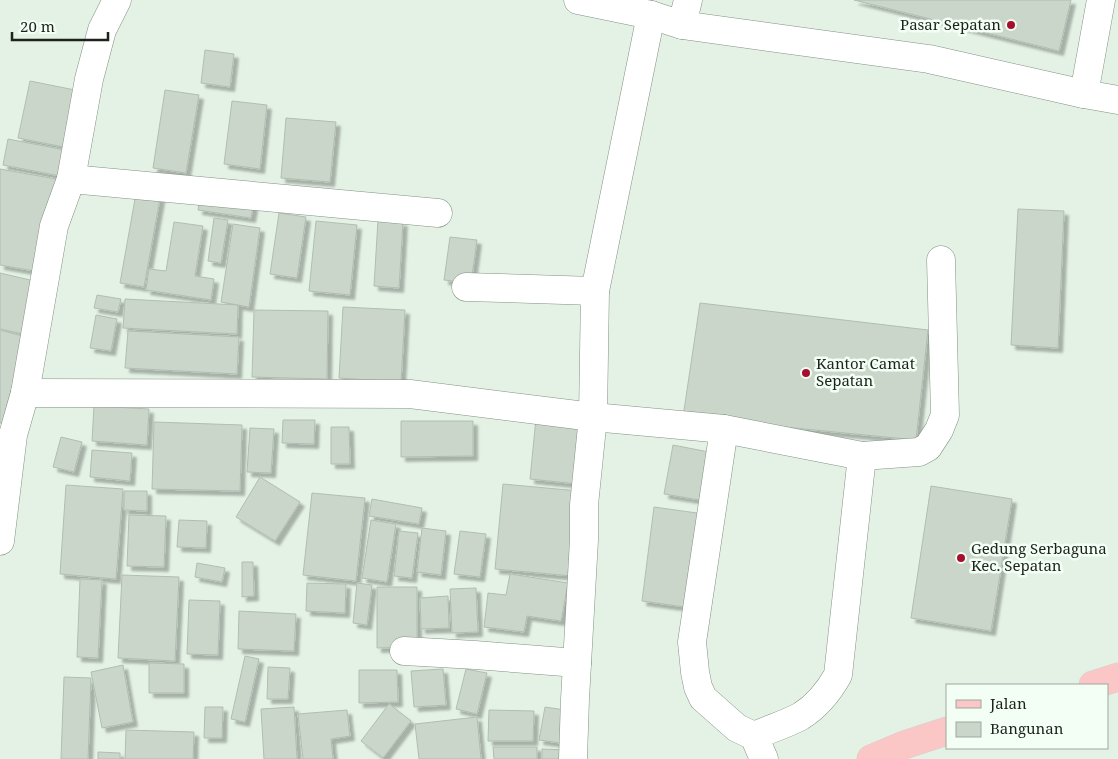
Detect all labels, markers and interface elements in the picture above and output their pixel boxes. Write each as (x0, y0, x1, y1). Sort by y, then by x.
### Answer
scale bar (12, 10, 109, 42)
place label: Pasar Sepatan (900, 14, 1001, 34)
text: 20 m (20, 16, 55, 36)
marker: Pasar Sepatan (1005, 19, 1017, 31)
place label: Kantor Camat Sepatan (816, 353, 915, 390)
marker: Kantor Camat Sepatan (800, 367, 812, 379)
place label: Gedung Serbaguna Kec. Sepatan (971, 538, 1107, 575)
marker: Gedung Serbaguna Kec. Sepatan (955, 552, 967, 564)
legend (946, 684, 1108, 749)
text: Jalan (989, 693, 1027, 713)
text: Bangunan (990, 718, 1064, 738)

